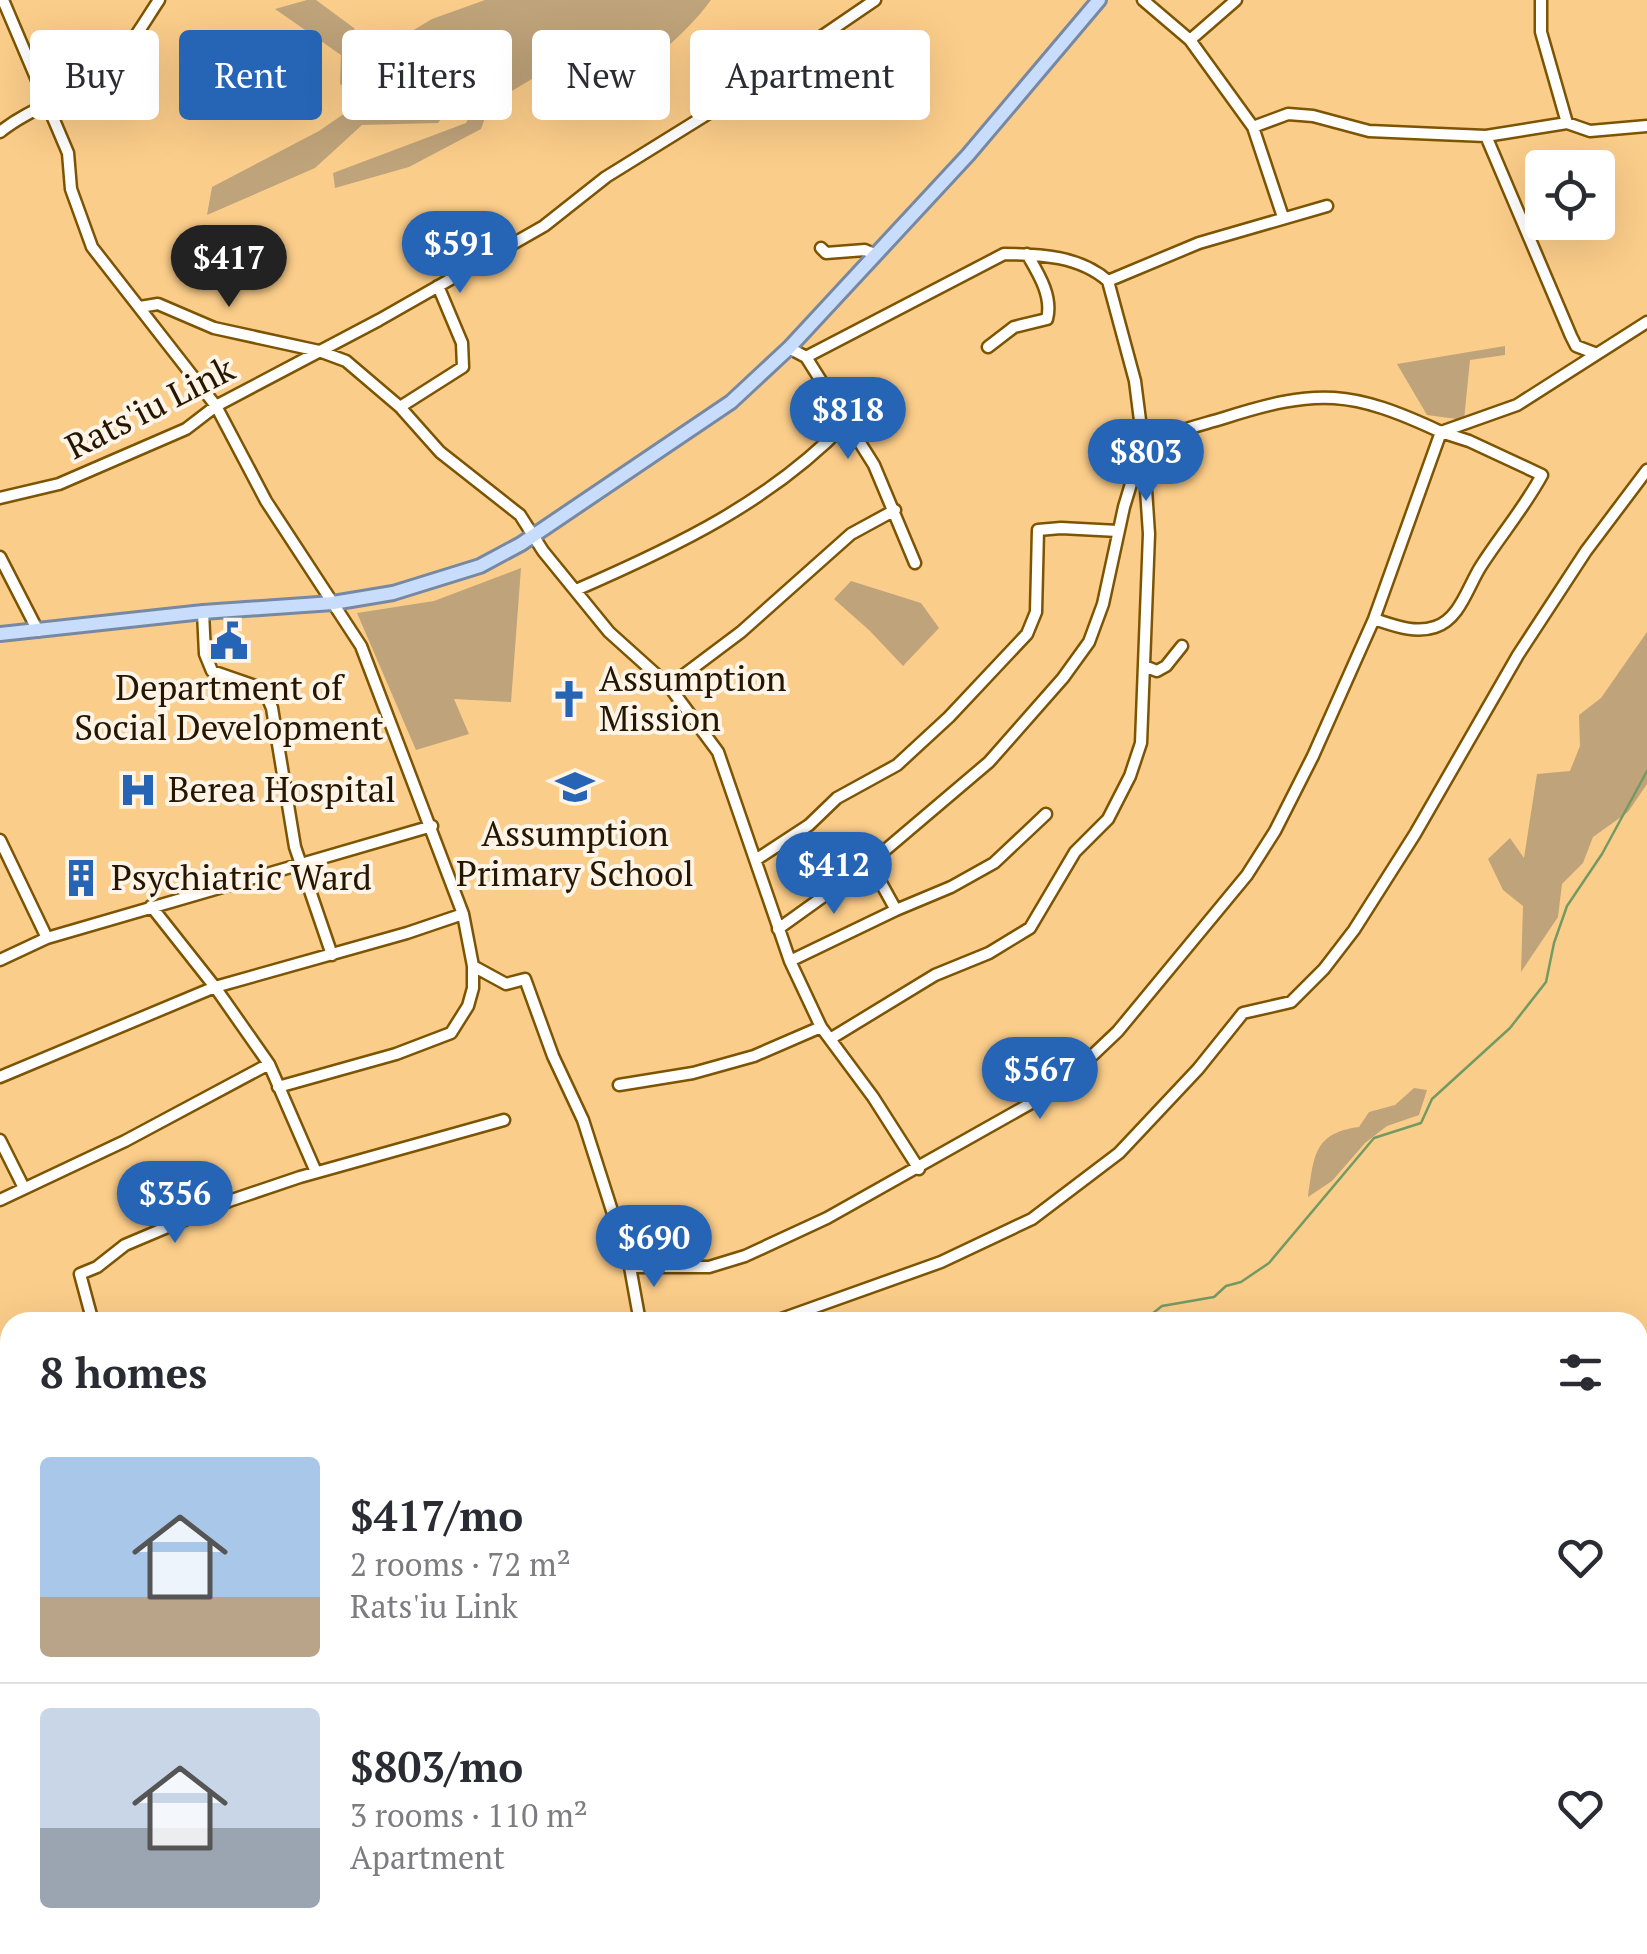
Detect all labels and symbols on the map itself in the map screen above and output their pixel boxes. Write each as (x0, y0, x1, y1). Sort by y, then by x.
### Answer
pin: $591 (401, 211, 519, 296)
pin: $417 (170, 225, 288, 310)
street label: Rats'iu Link (57, 345, 243, 469)
pin: $818 (789, 377, 907, 462)
pin: $803 (1087, 419, 1205, 504)
public building icon: Department of Social Development (208, 620, 250, 662)
place label: Assumption Mission (599, 655, 787, 741)
place label: Department of Social Development (74, 664, 384, 750)
church icon: Assumption Mission (548, 678, 590, 720)
place label: Berea Hospital (168, 766, 396, 812)
school or university icon: Assumption Primary School (554, 766, 596, 808)
hospital icon: Berea Hospital (117, 769, 159, 811)
place label: Assumption Primary School (456, 810, 694, 896)
pin: $412 (775, 832, 893, 917)
place label: Psychiatric Ward (111, 854, 372, 900)
building icon: Psychiatric Ward (60, 857, 102, 899)
pin: $567 (981, 1037, 1099, 1122)
pin: $356 (116, 1161, 234, 1246)
pin: $690 (595, 1205, 713, 1290)

